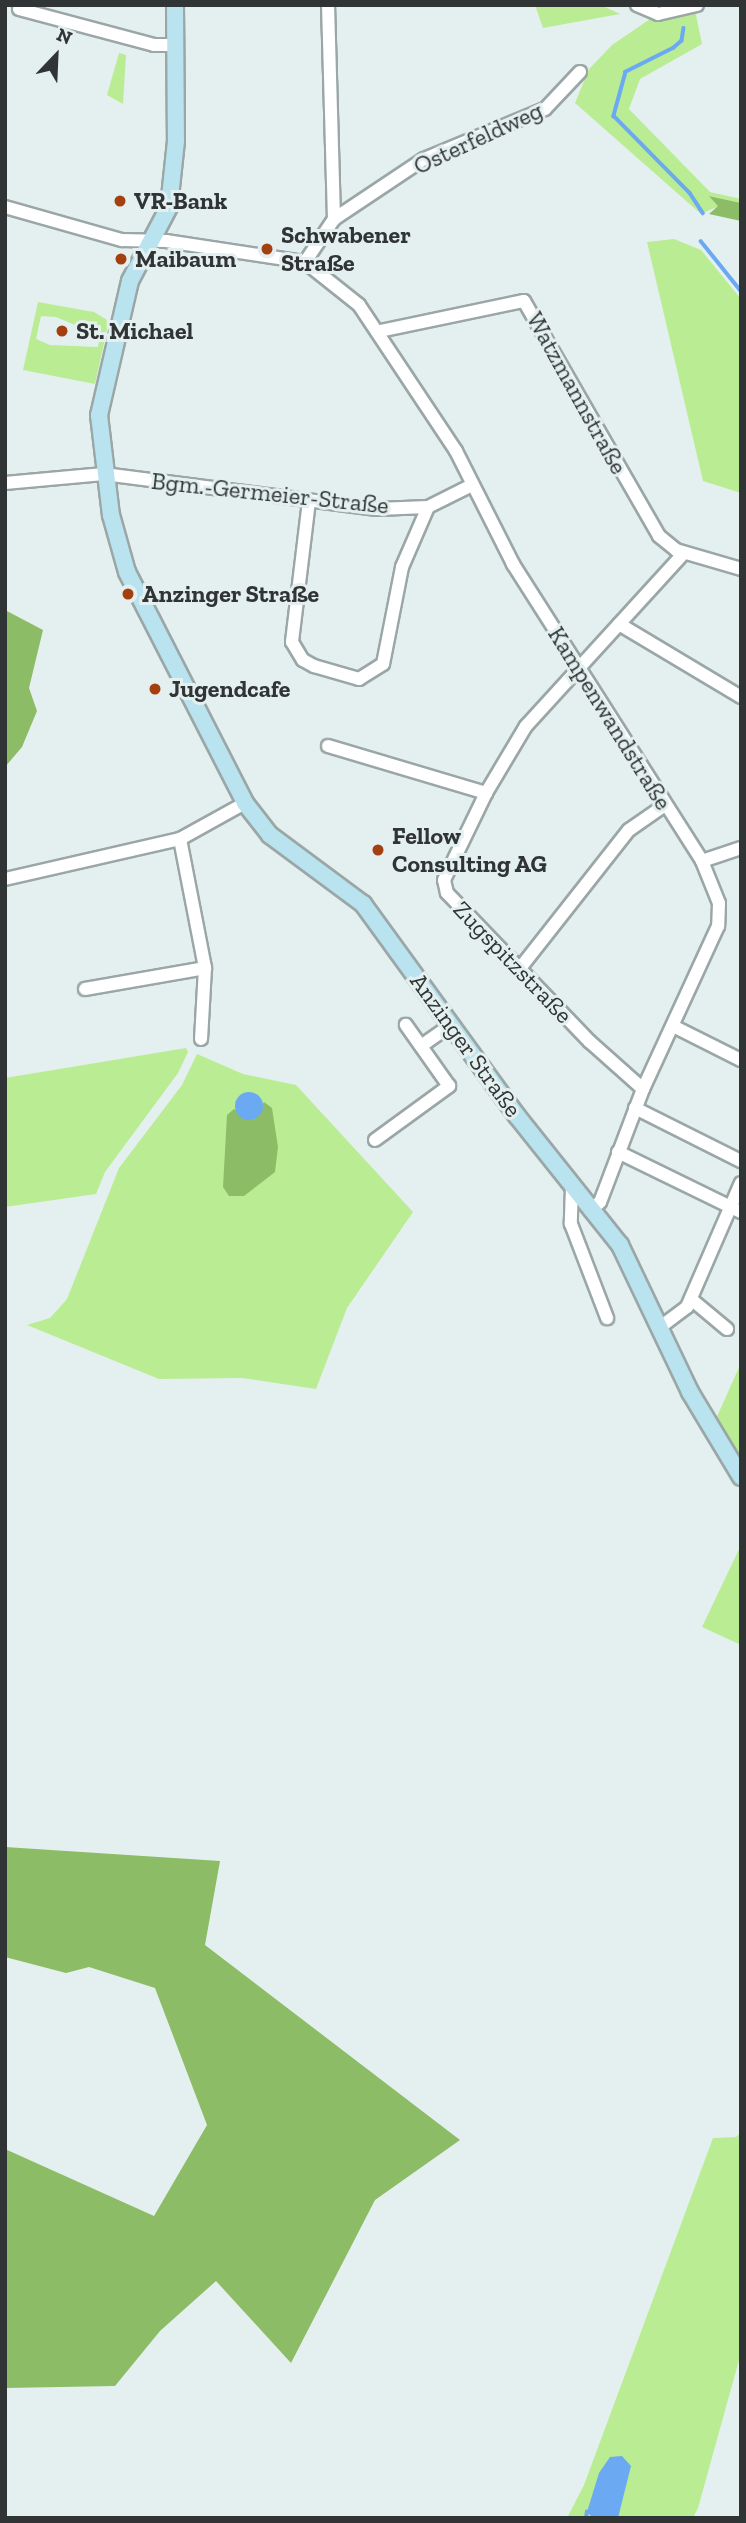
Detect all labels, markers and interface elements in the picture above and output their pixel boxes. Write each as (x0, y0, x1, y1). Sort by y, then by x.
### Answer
north arrow (21, 21, 91, 91)
text: N (53, 23, 76, 50)
street label: Osterfeldweg (409, 96, 547, 180)
place label: VR-Bank (134, 187, 227, 215)
marker: VR-Bank (112, 193, 128, 209)
place label: Schwabener Straße (281, 221, 411, 277)
marker: Schwabener Straße (259, 241, 275, 257)
place label: Maibaum (135, 245, 236, 273)
marker: Maibaum (113, 251, 129, 267)
street label: Watzmannstraße (521, 307, 633, 479)
place label: St. Michael (76, 317, 193, 345)
marker: St. Michael (54, 323, 70, 339)
street label: Bgm.-Germeier-Straße (150, 466, 390, 520)
place label: Anzinger Straße (142, 580, 320, 608)
marker: Anzinger Straße (120, 586, 136, 602)
street label: Kampenwandstraße (542, 621, 678, 815)
place label: Jugendcafe (169, 675, 290, 703)
marker: Jugendcafe (147, 681, 163, 697)
place label: Fellow Consulting AG (392, 822, 547, 878)
marker: Fellow Consulting AG (370, 842, 386, 858)
street label: Zugspitzstraße (448, 895, 578, 1029)
street label: Anzinger Straße (404, 967, 528, 1123)

